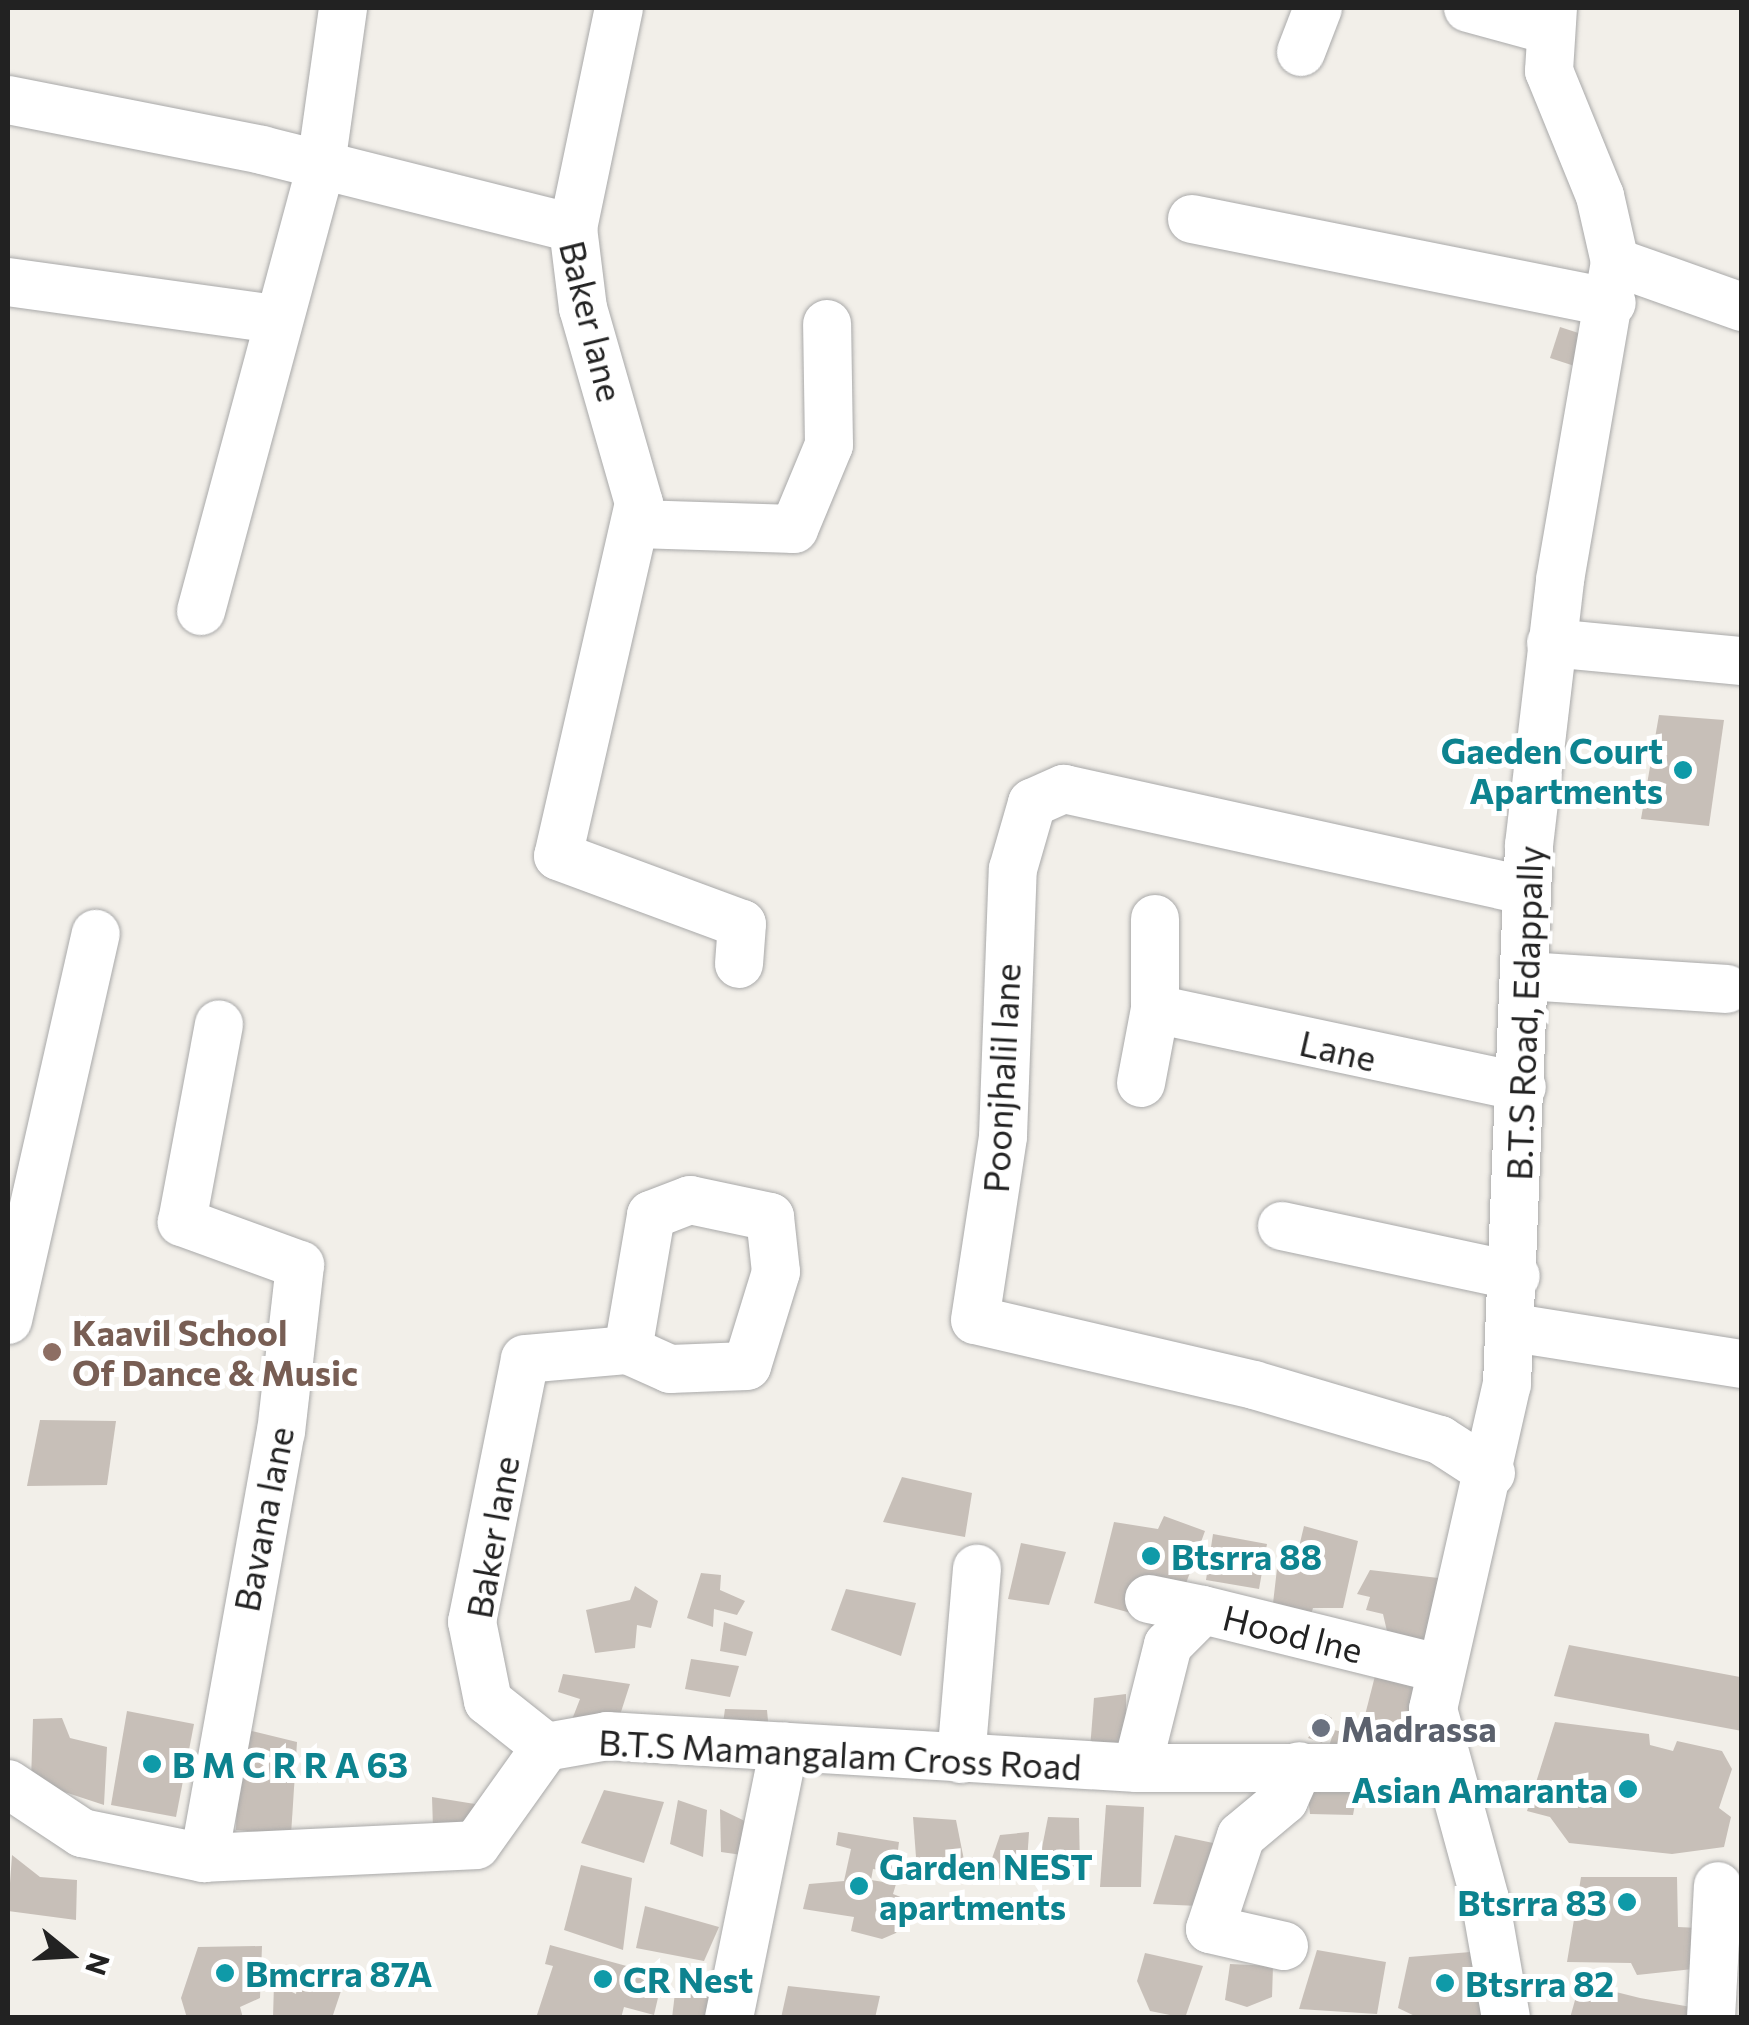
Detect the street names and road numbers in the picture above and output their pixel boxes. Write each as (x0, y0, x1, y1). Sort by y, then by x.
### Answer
street label: Baker lane (552, 236, 632, 406)
street label: B.T.S Road, Edappally (1497, 845, 1551, 1181)
street label: Poonjhalil lane (974, 962, 1028, 1194)
street label: Lane (1296, 1021, 1380, 1079)
street label: Bavana lane (225, 1423, 301, 1615)
street label: Baker lane (457, 1453, 527, 1621)
street label: Hood lne (1219, 1595, 1367, 1671)
street label: B.T.S Mamangalam Cross Road (597, 1720, 1083, 1788)

